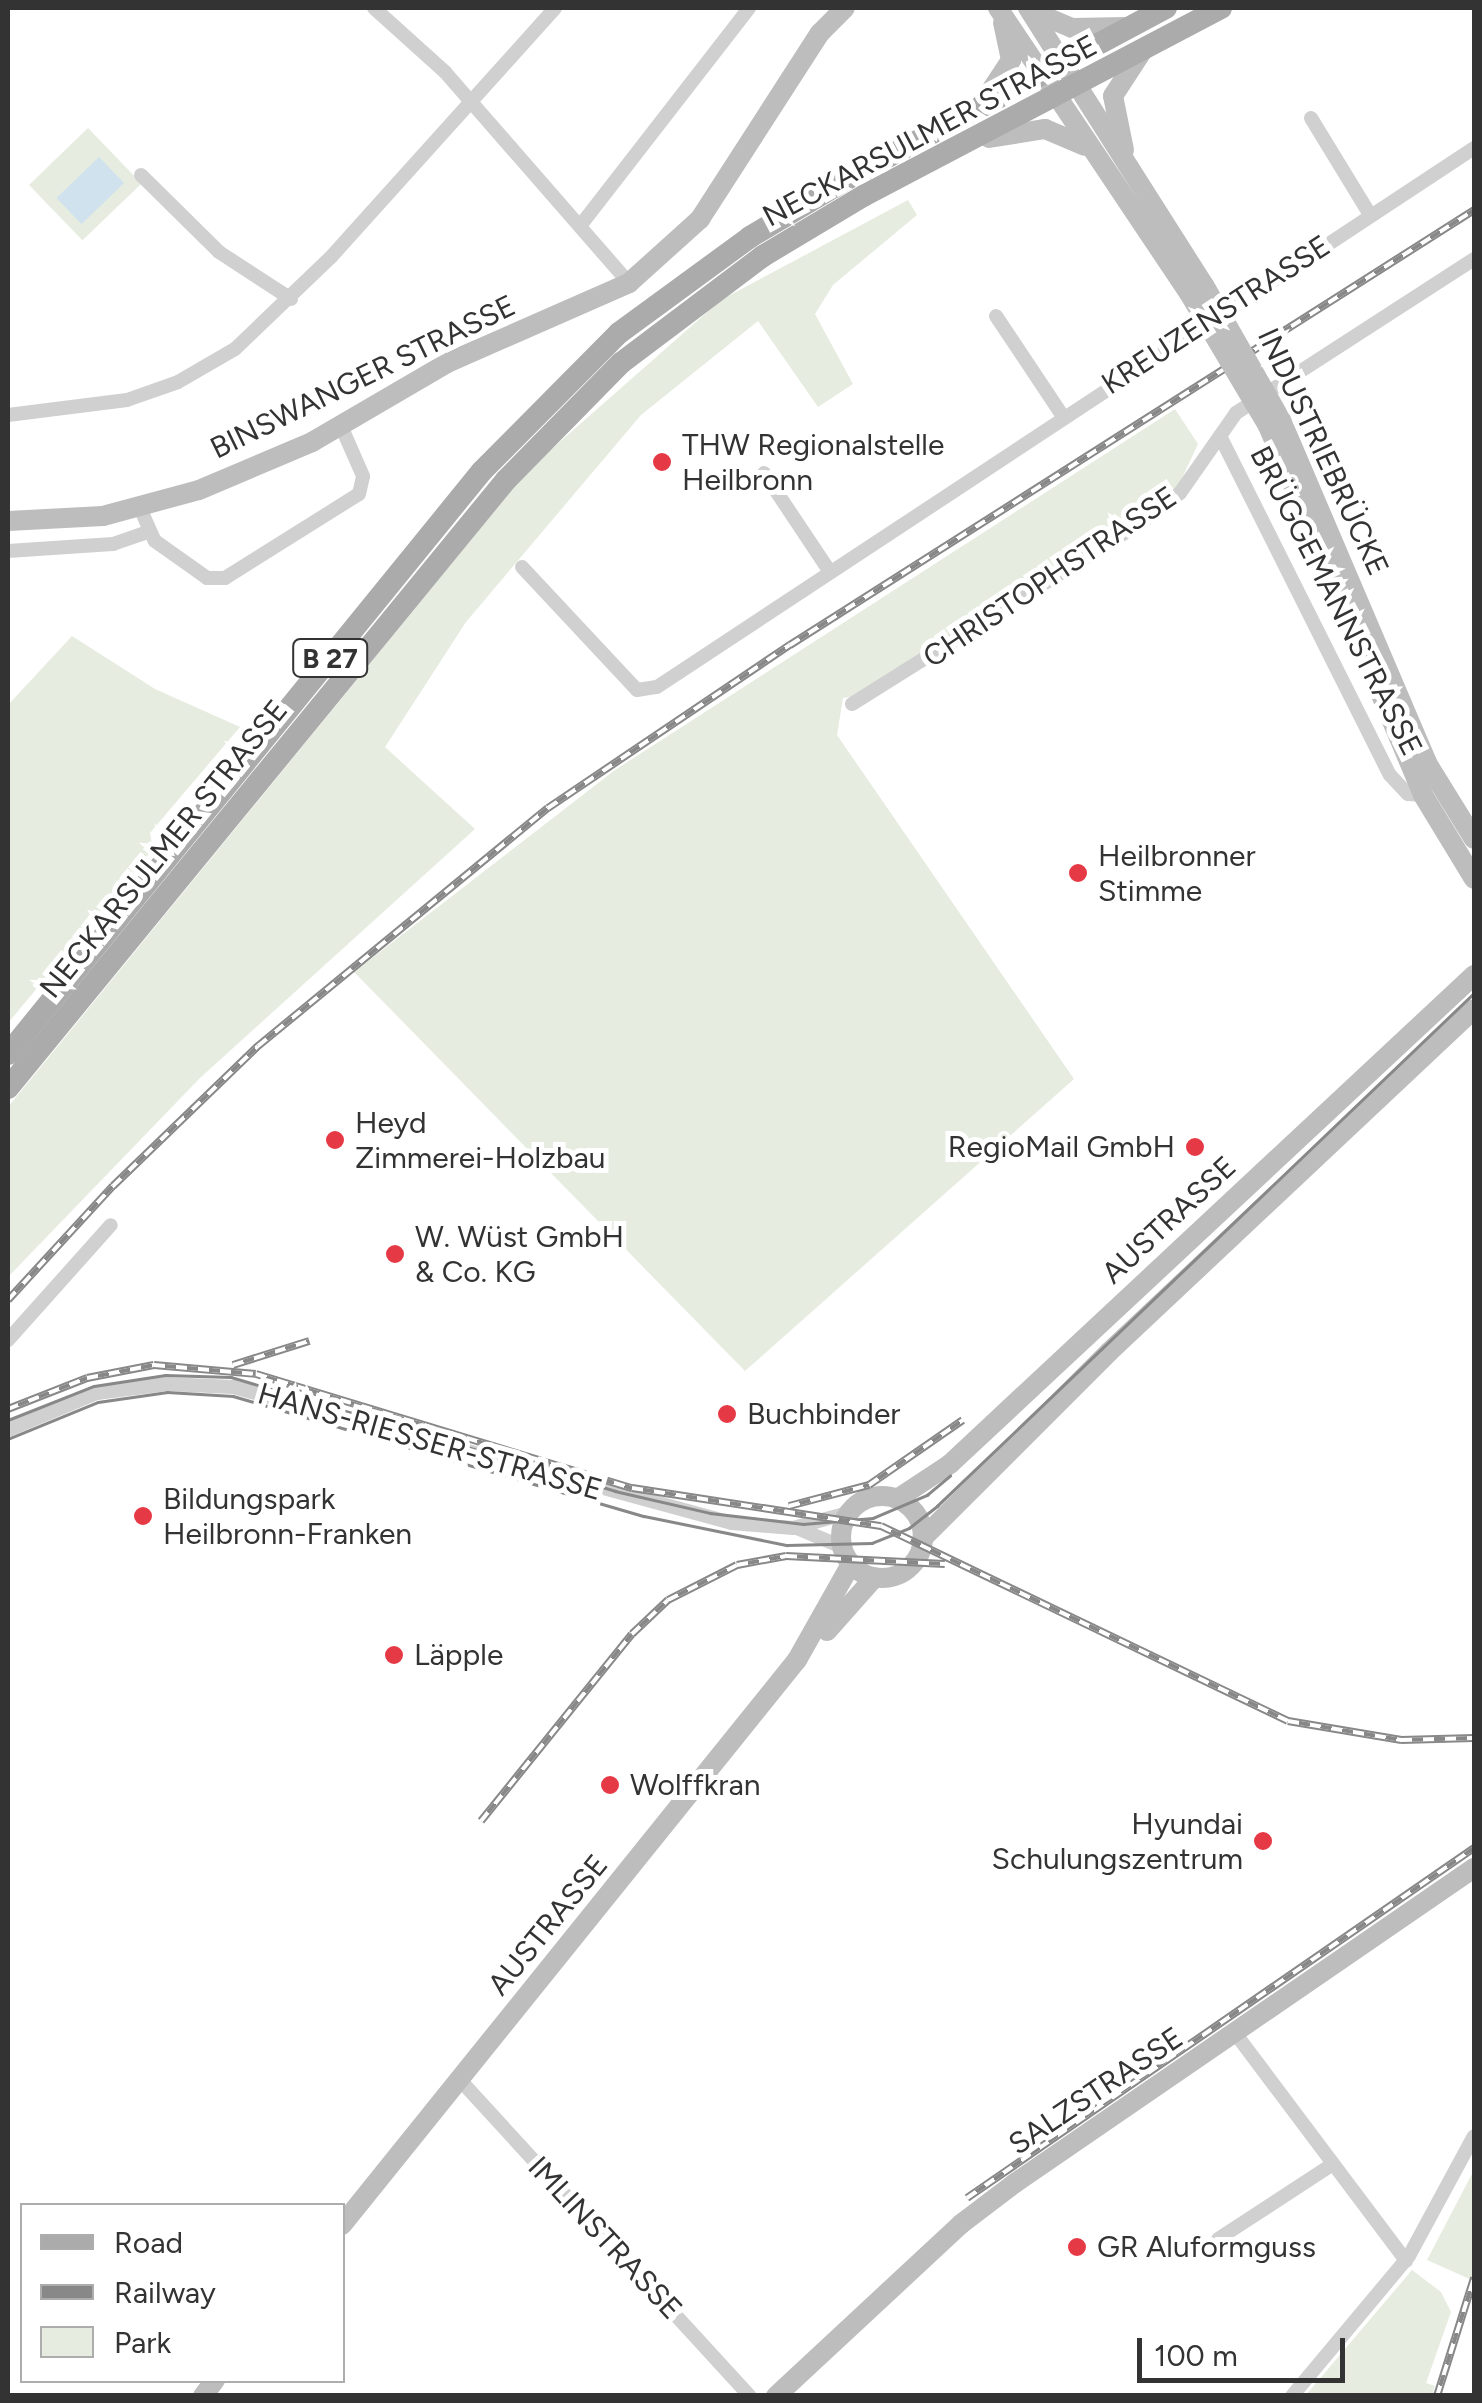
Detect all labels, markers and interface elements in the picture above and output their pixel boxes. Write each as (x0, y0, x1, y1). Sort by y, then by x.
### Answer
street label: NECKARSULMER STRASSE (757, 27, 1103, 235)
street label: KREUZENSTRASSE (1095, 228, 1337, 402)
street label: BINSWANGER STRASSE (205, 287, 521, 467)
street label: INDUSTRIEBRÜCKE (1250, 323, 1396, 581)
place label: THW Regionalstelle Heilbronn (682, 427, 944, 498)
street label: BRÜGGEMANNSTRASSE (1242, 440, 1430, 762)
marker: THW Regionalstelle Heilbronn (651, 451, 673, 473)
street label: CHRISTOPHSTRASSE (916, 479, 1184, 675)
road number: B 27 (290, 635, 370, 681)
street label: NECKARSULMER STRASSE (33, 693, 295, 1005)
place label: Heilbronner Stimme (1098, 838, 1256, 908)
marker: Heilbronner Stimme (1067, 862, 1089, 884)
place label: Heyd Zimmerei-Holzbau (355, 1105, 605, 1176)
marker: Heyd Zimmerei-Holzbau (324, 1129, 346, 1151)
place label: RegioMail GmbH (948, 1129, 1175, 1165)
marker: RegioMail GmbH (1184, 1136, 1206, 1158)
street label: AUSTRASSE (1094, 1149, 1244, 1291)
place label: W. Wüst GmbH & Co. KG (415, 1219, 624, 1290)
marker: W. Wüst GmbH & Co. KG (384, 1243, 406, 1265)
street label: HANS-RIESSER-STRASSE (254, 1376, 606, 1508)
place label: Buchbinder (747, 1396, 900, 1432)
marker: Buchbinder (716, 1403, 738, 1425)
place label: Bildungspark Heilbronn-Franken (163, 1481, 412, 1552)
marker: Bildungspark Heilbronn-Franken (132, 1505, 154, 1527)
place label: Läpple (414, 1637, 503, 1673)
marker: Läpple (383, 1644, 405, 1666)
place label: Wolffkran (630, 1767, 760, 1803)
marker: Wolffkran (599, 1774, 621, 1796)
place label: Hyundai Schulungszentrum (992, 1806, 1243, 1876)
marker: Hyundai Schulungszentrum (1252, 1830, 1274, 1852)
street label: AUSTRASSE (480, 1848, 616, 2002)
street label: SALZSTRASSE (1002, 2020, 1190, 2162)
street label: IMLINSTRASSE (521, 2149, 689, 2327)
legend (20, 2203, 345, 2383)
text: Road (114, 2224, 183, 2261)
place label: GR Aluformguss (1097, 2229, 1316, 2265)
marker: GR Aluformguss (1066, 2236, 1088, 2258)
text: Railway (114, 2274, 216, 2311)
scale bar (1142, 2318, 1350, 2380)
text: Park (114, 2324, 171, 2361)
text: 100 m (1154, 2337, 1238, 2374)

